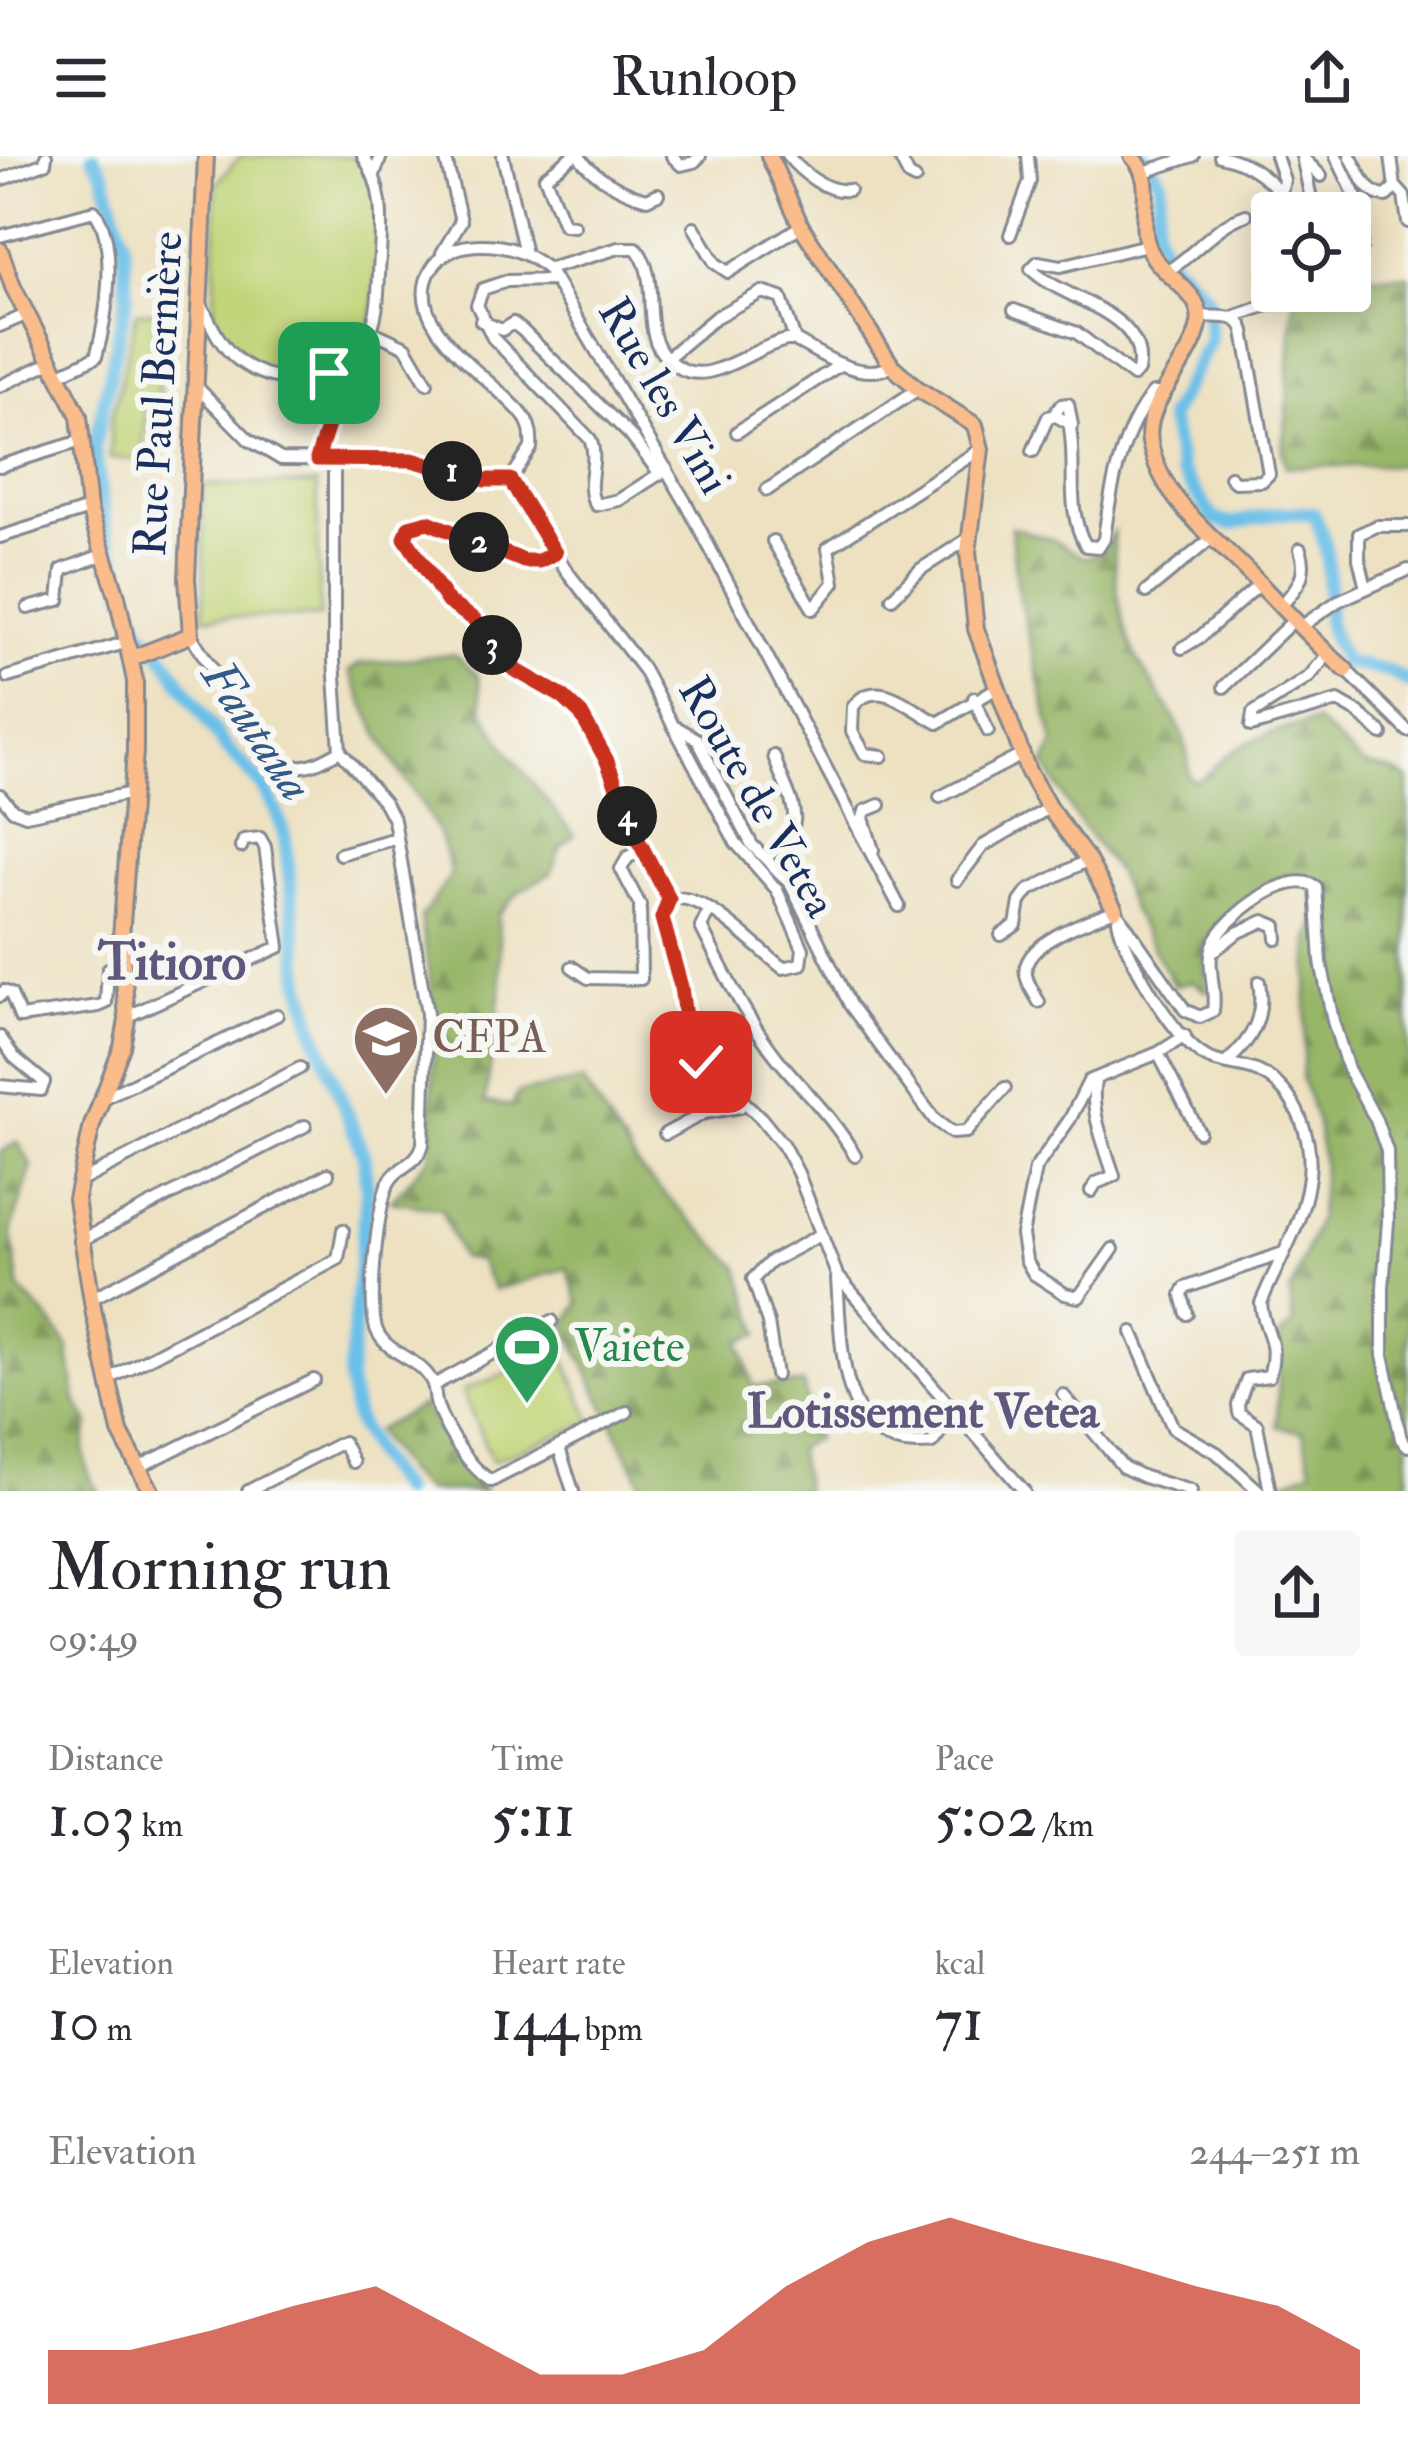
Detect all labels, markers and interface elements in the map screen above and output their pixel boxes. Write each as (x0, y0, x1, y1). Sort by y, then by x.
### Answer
text: Runloop (611, 44, 797, 112)
icon: menu (48, 45, 114, 111)
icon: share (1294, 45, 1360, 111)
map controls (1251, 192, 1371, 312)
button: locate (1251, 192, 1371, 312)
street label: Rue Paul Bernière (123, 230, 195, 558)
street label: Rue les Vini (585, 288, 743, 504)
pin (278, 322, 380, 424)
icon: arrive (296, 340, 362, 406)
pin: 1 (422, 441, 482, 501)
text: 1 (446, 450, 458, 491)
pin: 2 (449, 512, 509, 572)
text: 2 (471, 521, 487, 562)
pin: 3 (462, 615, 522, 675)
text: 3 (486, 624, 498, 665)
water label: Fautaua (187, 648, 326, 813)
street label: Route de Vetea (666, 667, 849, 928)
pin: 4 (597, 786, 657, 846)
text: 4 (618, 795, 636, 836)
district label: Titioro (97, 931, 246, 995)
school or university icon: CFPA (351, 1003, 421, 1097)
place label: CFPA (432, 1010, 547, 1066)
pin (650, 1011, 752, 1113)
icon: check (668, 1029, 734, 1095)
sports icon: Vaiete (492, 1312, 562, 1406)
place label: Vaiete (574, 1319, 685, 1375)
district label: Lotissement Vetea (747, 1382, 1100, 1442)
text: Morning run (48, 1527, 392, 1610)
button: share (1234, 1530, 1360, 1656)
text: 09:49 (48, 1614, 139, 1663)
text: Distance (48, 1739, 163, 1780)
text: Time (491, 1739, 563, 1780)
text: Pace (935, 1739, 994, 1780)
text: 1.03 (48, 1780, 135, 1855)
text: 5:11 (491, 1780, 575, 1855)
text: 5:02 (935, 1780, 1037, 1855)
text: km (135, 1805, 183, 1846)
text: /km (1037, 1805, 1094, 1846)
text: Elevation (48, 1943, 174, 1984)
text: Heart rate (491, 1943, 626, 1984)
text: kcal (935, 1943, 985, 1984)
text: 10 (48, 1984, 100, 2059)
text: 144 (491, 1984, 577, 2059)
text: 71 (935, 1984, 984, 2059)
text: m (100, 2009, 132, 2050)
text: bpm (577, 2009, 643, 2050)
text: Elevation (48, 2127, 197, 2176)
text: 244–251 m (1189, 2127, 1360, 2176)

